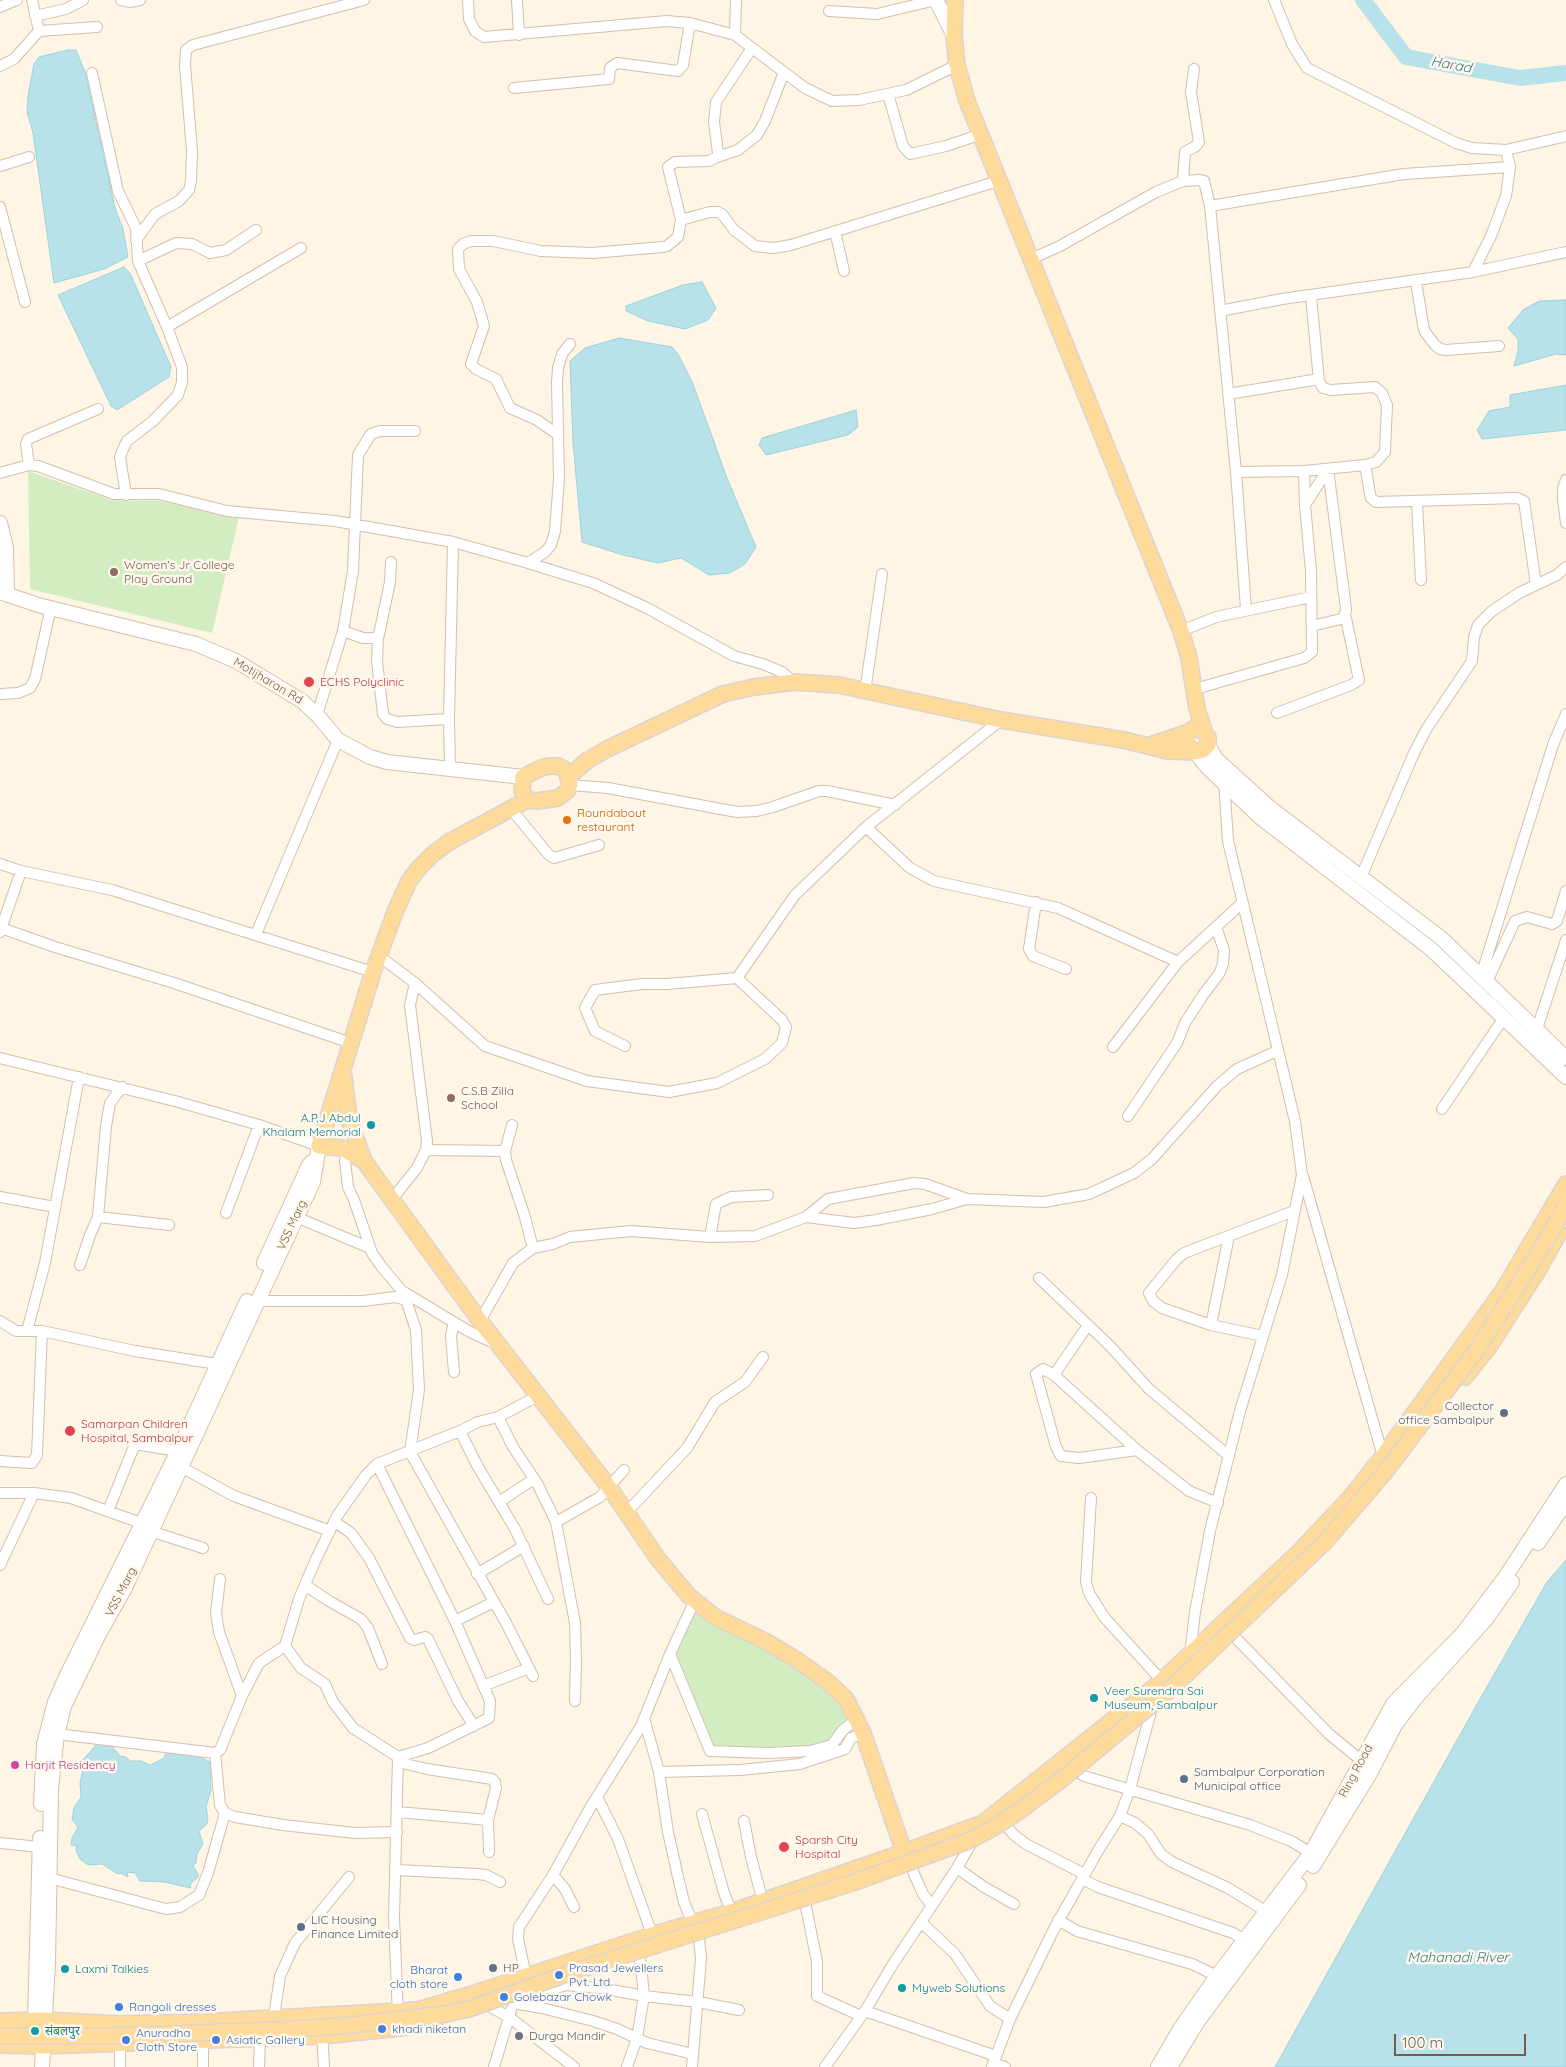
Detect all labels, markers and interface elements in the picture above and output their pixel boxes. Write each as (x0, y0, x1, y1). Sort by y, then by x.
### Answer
water label: Harad (1429, 53, 1473, 77)
place label: Women's Jr College Play Ground (124, 558, 235, 586)
marker: Women's Jr College Play Ground (108, 566, 120, 578)
street label: Motijharan Rd (231, 655, 305, 707)
marker: ECHS Polyclinic (302, 675, 316, 689)
place label: ECHS Polyclinic (320, 675, 404, 689)
place label: Roundabout restaurant (577, 806, 646, 834)
marker: Roundabout restaurant (561, 814, 573, 826)
place label: C.S.B Zilla School (461, 1084, 514, 1112)
marker: C.S.B Zilla School (445, 1092, 457, 1104)
place label: A.P.J Abdul Khalam Memorial (262, 1111, 361, 1139)
marker: A.P.J Abdul Khalam Memorial (365, 1119, 377, 1131)
street label: VSS Marg (274, 1198, 310, 1252)
place label: Collector office Sambalpur (1398, 1399, 1494, 1427)
marker: Collector office Sambalpur (1498, 1407, 1510, 1419)
place label: Samarpan Children Hospital, Sambalpur (81, 1417, 193, 1445)
marker: Samarpan Children Hospital, Sambalpur (63, 1424, 77, 1438)
street label: VSS Marg (102, 1565, 140, 1619)
place label: Veer Surendra Sai Museum, Sambalpur (1104, 1684, 1218, 1712)
marker: Veer Surendra Sai Museum, Sambalpur (1088, 1692, 1100, 1704)
street label: Ring Road (1336, 1742, 1376, 1800)
place label: Harjit Residency (25, 1758, 116, 1772)
marker: Harjit Residency (9, 1759, 21, 1771)
place label: Sambalpur Corporation Municipal office (1194, 1765, 1325, 1793)
marker: Sambalpur Corporation Municipal office (1178, 1773, 1190, 1785)
place label: Sparsh City Hospital (795, 1833, 858, 1861)
marker: Sparsh City Hospital (777, 1840, 791, 1854)
place label: LIC Housing Finance Limited (311, 1913, 398, 1941)
marker: LIC Housing Finance Limited (295, 1921, 307, 1933)
water label: Mahanadi River (1407, 1950, 1509, 1966)
place label: HP (503, 1961, 519, 1975)
place label: Prasad Jewellers Pvt. Ltd. (569, 1961, 663, 1989)
place label: Laxmi Talkies (75, 1962, 149, 1976)
marker: HP (487, 1962, 499, 1974)
marker: Laxmi Talkies (59, 1963, 71, 1975)
place label: Bharat cloth store (390, 1963, 448, 1991)
marker: Prasad Jewellers Pvt. Ltd. (553, 1969, 565, 1981)
marker: Bharat cloth store (452, 1971, 464, 1983)
place label: Myweb Solutions (912, 1981, 1005, 1995)
marker: Myweb Solutions (896, 1982, 908, 1994)
place label: Golebazar Chowk (514, 1990, 612, 2004)
marker: Golebazar Chowk (498, 1991, 510, 2003)
place label: Rangoli dresses (129, 2000, 216, 2014)
marker: Rangoli dresses (113, 2001, 125, 2013)
place label: khadi niketan (392, 2022, 466, 2036)
marker: khadi niketan (376, 2023, 388, 2035)
place label: संबलपुर (45, 2024, 80, 2038)
scale bar (1396, 2024, 1528, 2056)
marker: संबलपुर (29, 2025, 41, 2037)
place label: Anuradha Cloth Store (136, 2026, 197, 2054)
place label: Durga Mandir (529, 2029, 605, 2043)
marker: Durga Mandir (513, 2030, 525, 2042)
place label: Asiatic Gallery (226, 2033, 305, 2047)
text: 100 m (1402, 2033, 1443, 2052)
marker: Anuradha Cloth Store (120, 2034, 132, 2046)
marker: Asiatic Gallery (210, 2034, 222, 2046)

